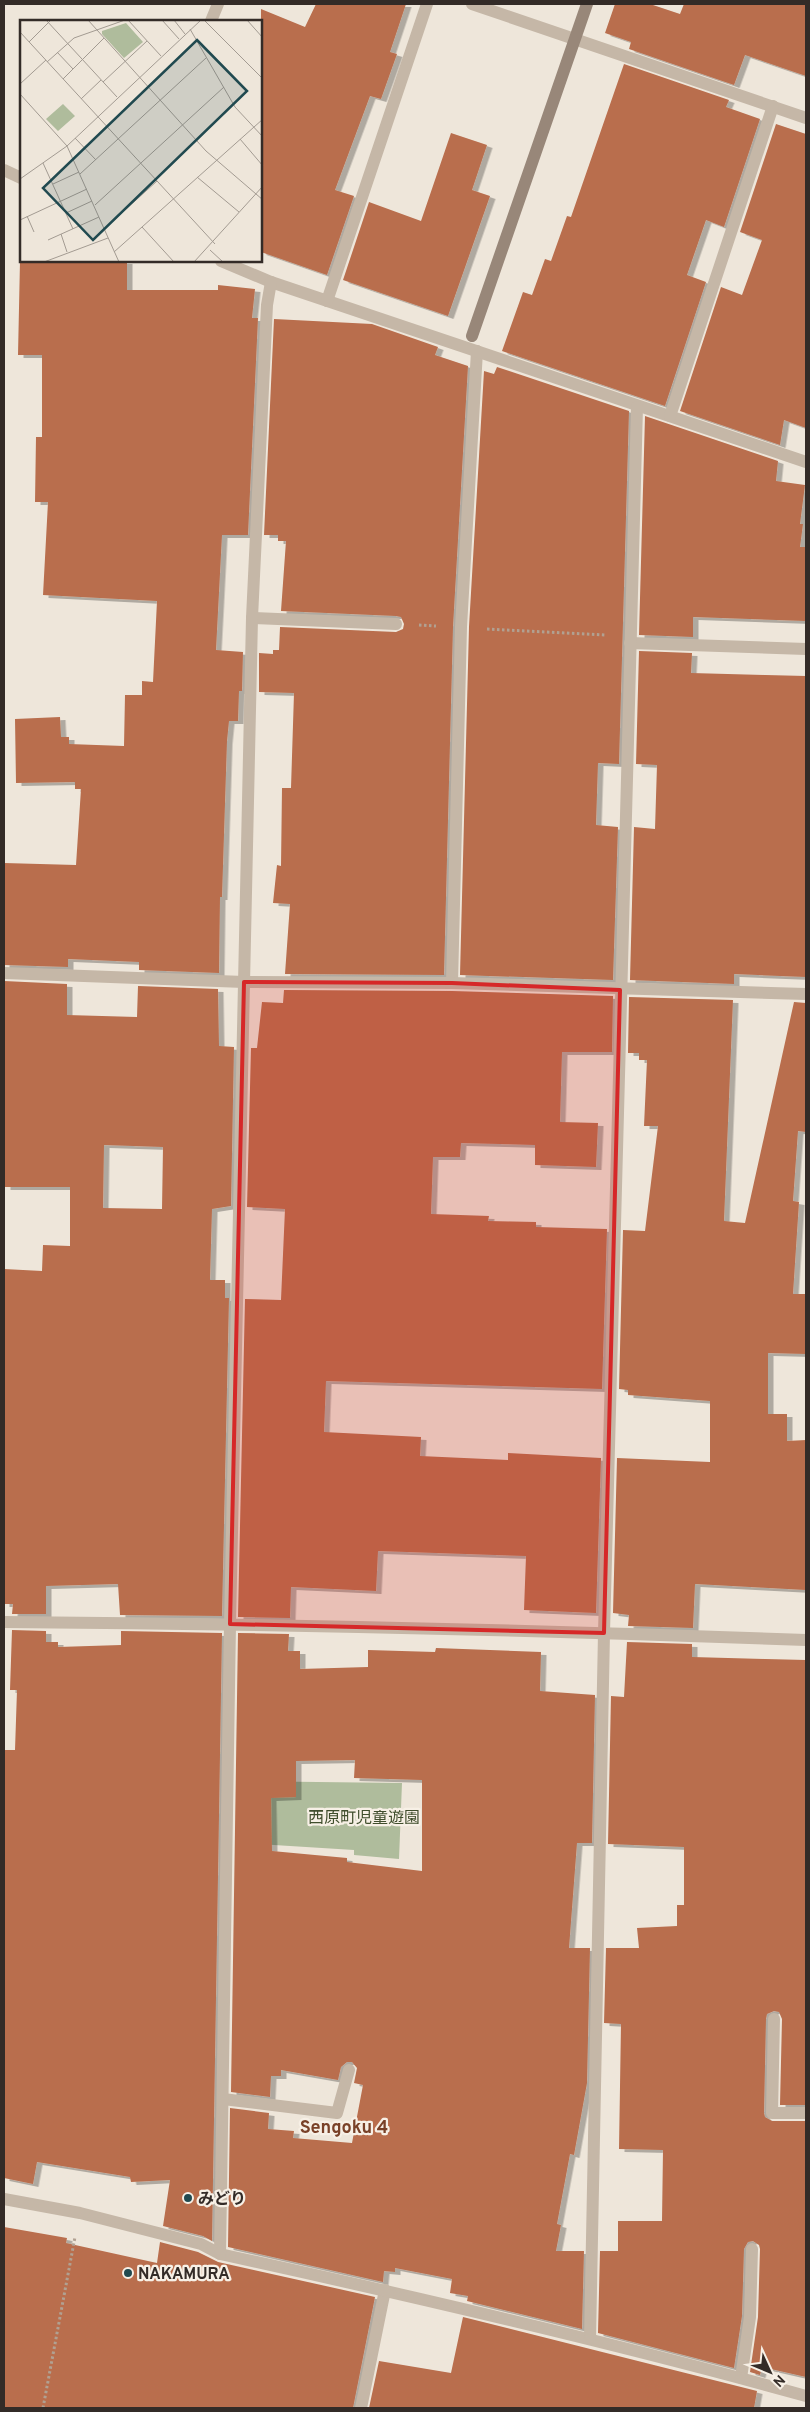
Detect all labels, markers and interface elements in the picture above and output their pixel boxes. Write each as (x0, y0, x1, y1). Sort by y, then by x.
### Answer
inset map (20, 20, 262, 262)
park label: 西原町児童遊園 (308, 1809, 420, 1829)
district label: Sengoku 4 (300, 2117, 388, 2140)
place label: みどり (198, 2190, 246, 2210)
marker: みどり (182, 2192, 194, 2204)
place label: NAKAMURA (138, 2265, 230, 2285)
marker: NAKAMURA (122, 2267, 134, 2279)
north arrow (745, 2347, 795, 2397)
text: N (769, 2370, 788, 2390)

